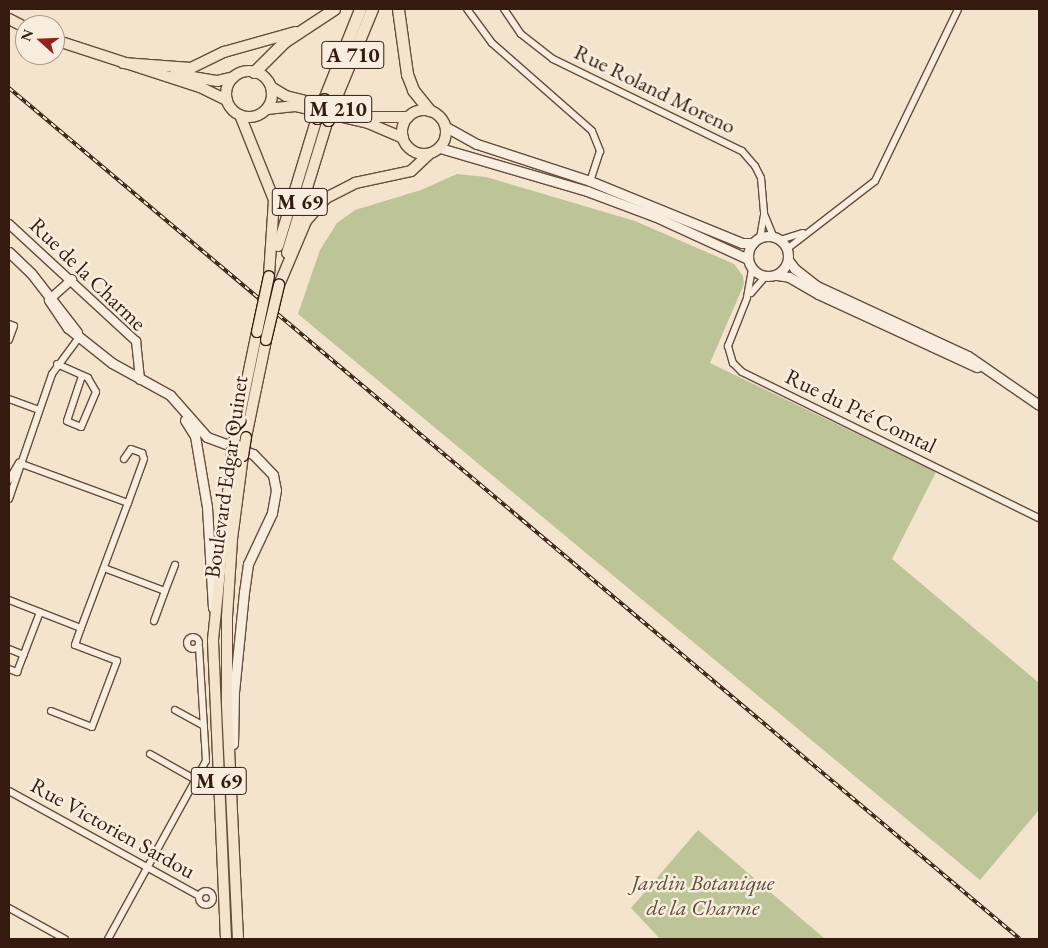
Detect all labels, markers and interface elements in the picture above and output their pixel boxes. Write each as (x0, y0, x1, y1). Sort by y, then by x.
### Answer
north arrow (15, 15, 65, 65)
text: N (16, 27, 37, 44)
road number: A 710 (320, 36, 386, 74)
street label: Rue Roland Moreno (570, 38, 740, 140)
road number: M 210 (303, 90, 373, 128)
road number: M 69 (271, 183, 329, 220)
street label: Rue de la Charme (24, 212, 152, 336)
street label: Rue du Pré Comtal (781, 363, 941, 459)
street label: Boulevard Edgar Quinet (199, 374, 253, 580)
road number: M 69 (190, 762, 248, 799)
street label: Rue Victorien Sardou (26, 772, 200, 884)
park label: Jardin Botanique de la Charme (632, 869, 774, 920)

